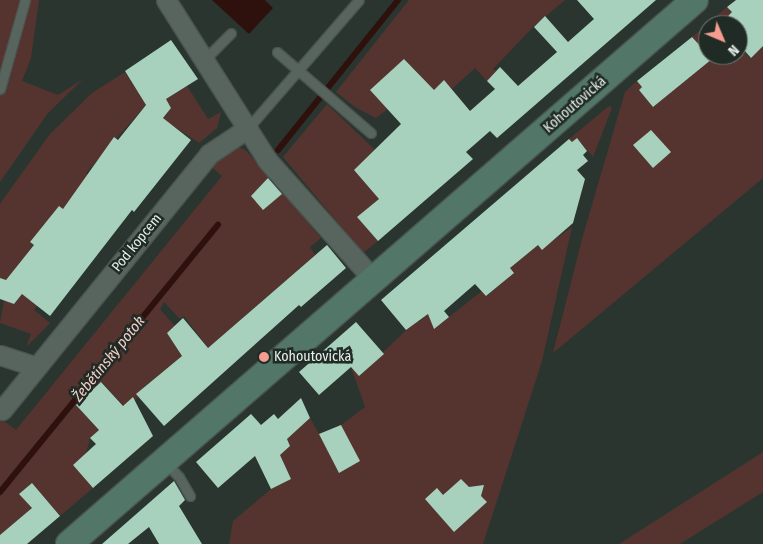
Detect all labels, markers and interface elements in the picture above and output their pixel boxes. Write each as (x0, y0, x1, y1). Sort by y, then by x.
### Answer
north arrow (698, 15, 748, 65)
text: N (724, 41, 742, 59)
street label: Kohoutovická (540, 73, 610, 137)
street label: Pod kopcem (109, 211, 165, 275)
water label: Žebětínský potok (69, 313, 149, 405)
place label: Kohoutovická (274, 349, 351, 365)
marker: Kohoutovická (258, 351, 270, 363)

